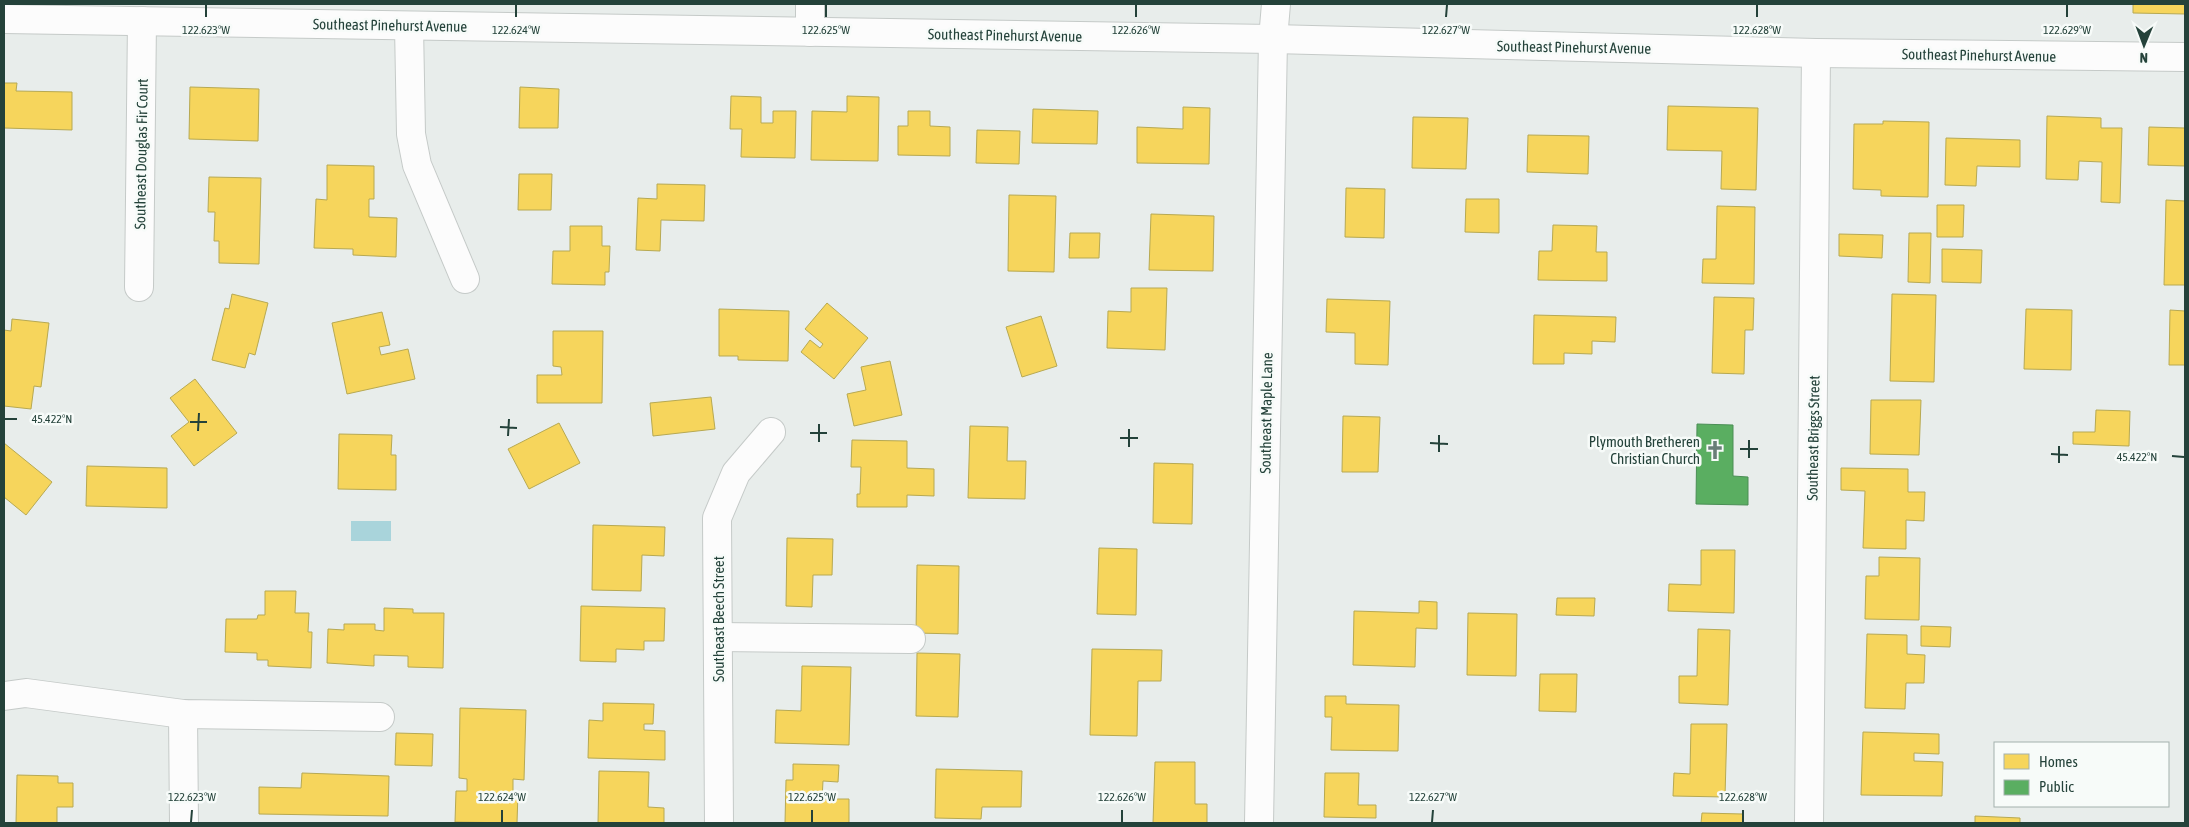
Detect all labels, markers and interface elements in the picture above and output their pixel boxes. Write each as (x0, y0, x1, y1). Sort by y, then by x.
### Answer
street label: Southeast Pinehurst Avenue (313, 15, 468, 35)
north arrow (2119, 20, 2169, 70)
text: 122.623°W (182, 23, 230, 37)
text: 122.624°W (492, 23, 540, 37)
text: 122.625°W (802, 23, 850, 37)
text: 122.626°W (1112, 23, 1160, 37)
text: 122.627°W (1422, 23, 1470, 37)
text: 122.628°W (1733, 23, 1781, 37)
text: 122.629°W (2043, 23, 2091, 37)
street label: Southeast Pinehurst Avenue (928, 25, 1083, 45)
street label: Southeast Pinehurst Avenue (1497, 37, 1652, 57)
street label: Southeast Pinehurst Avenue (1902, 45, 2057, 65)
text: N (2140, 50, 2148, 66)
street label: Southeast Douglas Fir Court (131, 79, 151, 229)
street label: Southeast Maple Lane (1256, 352, 1276, 474)
street label: Southeast Briggs Street (1803, 375, 1823, 501)
text: 45.422°N (32, 412, 72, 426)
place label: Plymouth Bretheren Christian Church (1589, 433, 1700, 467)
church icon: Plymouth Bretheren Christian Church (1704, 439, 1726, 461)
text: 45.422°N (2117, 450, 2157, 464)
street label: Southeast Beech Street (710, 556, 727, 682)
legend (1994, 742, 2169, 807)
text: Homes (2039, 753, 2078, 770)
text: Public (2039, 778, 2074, 795)
text: 122.623°W (168, 790, 216, 804)
text: 122.624°W (478, 790, 526, 804)
text: 122.625°W (788, 790, 836, 804)
text: 122.626°W (1098, 790, 1146, 804)
text: 122.627°W (1409, 790, 1457, 804)
text: 122.628°W (1719, 790, 1767, 804)

